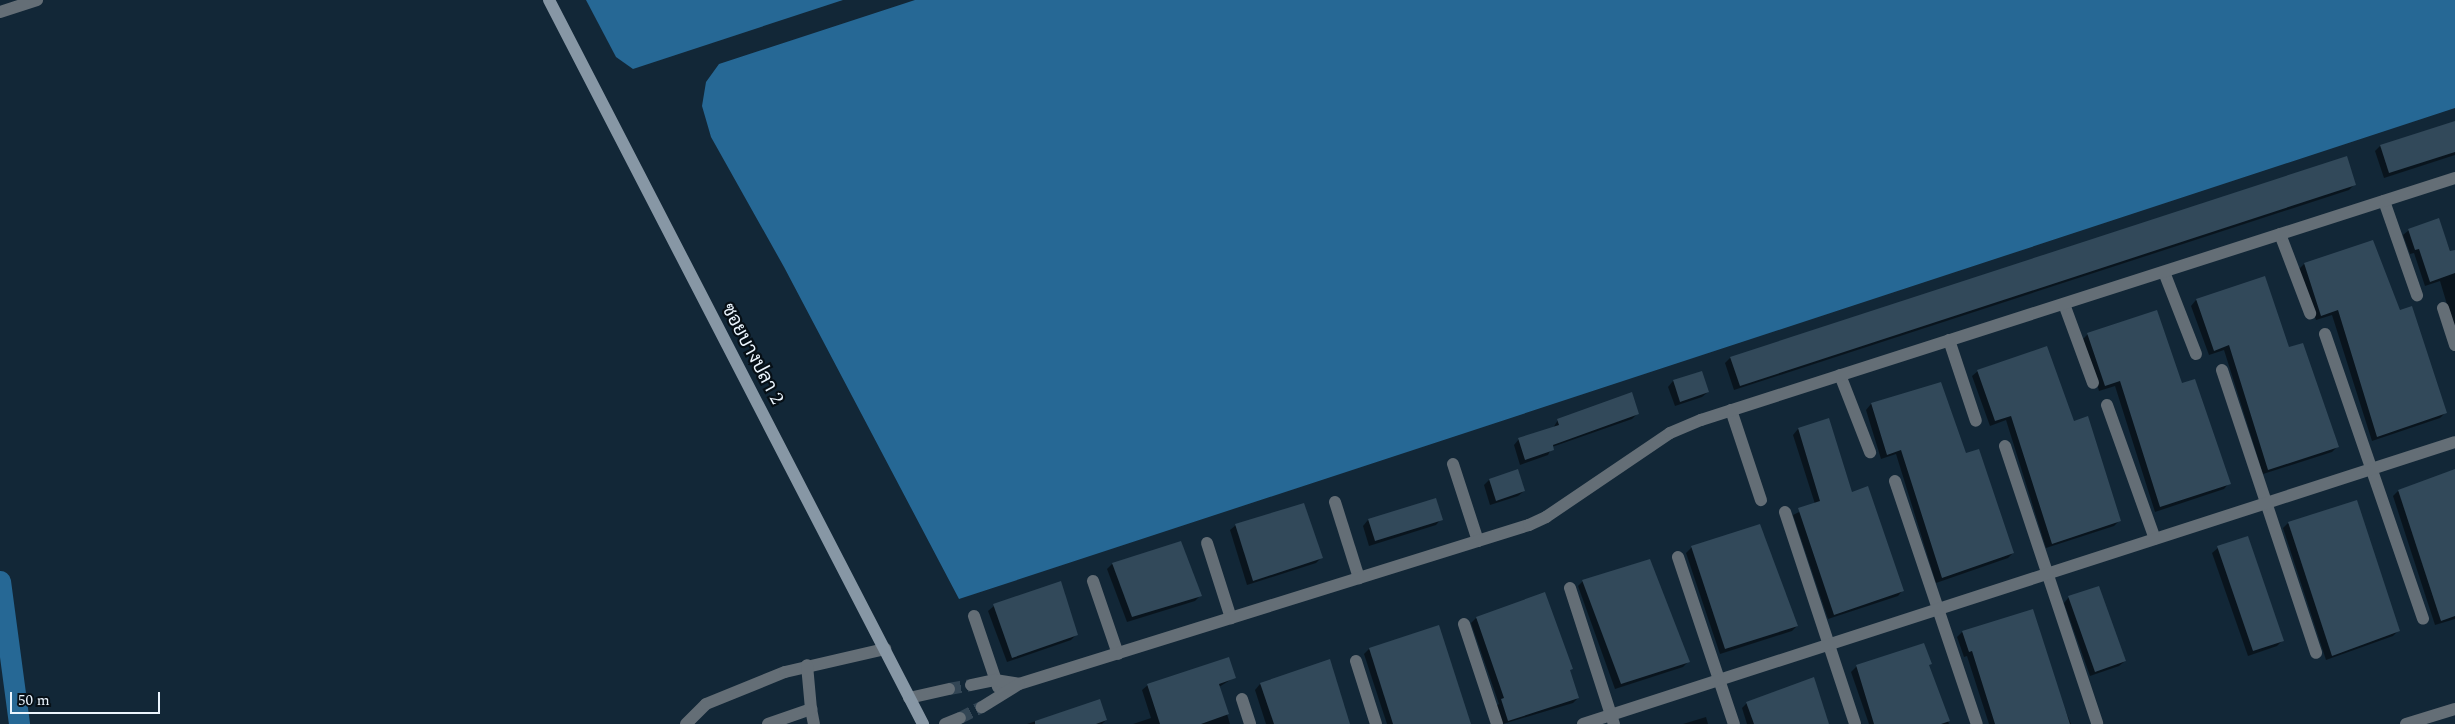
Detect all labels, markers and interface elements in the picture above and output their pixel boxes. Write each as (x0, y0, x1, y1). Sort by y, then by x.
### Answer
street label: ซอยบางปลา 2 (716, 300, 788, 408)
scale bar (12, 682, 162, 714)
text: 50 m (18, 689, 50, 712)

